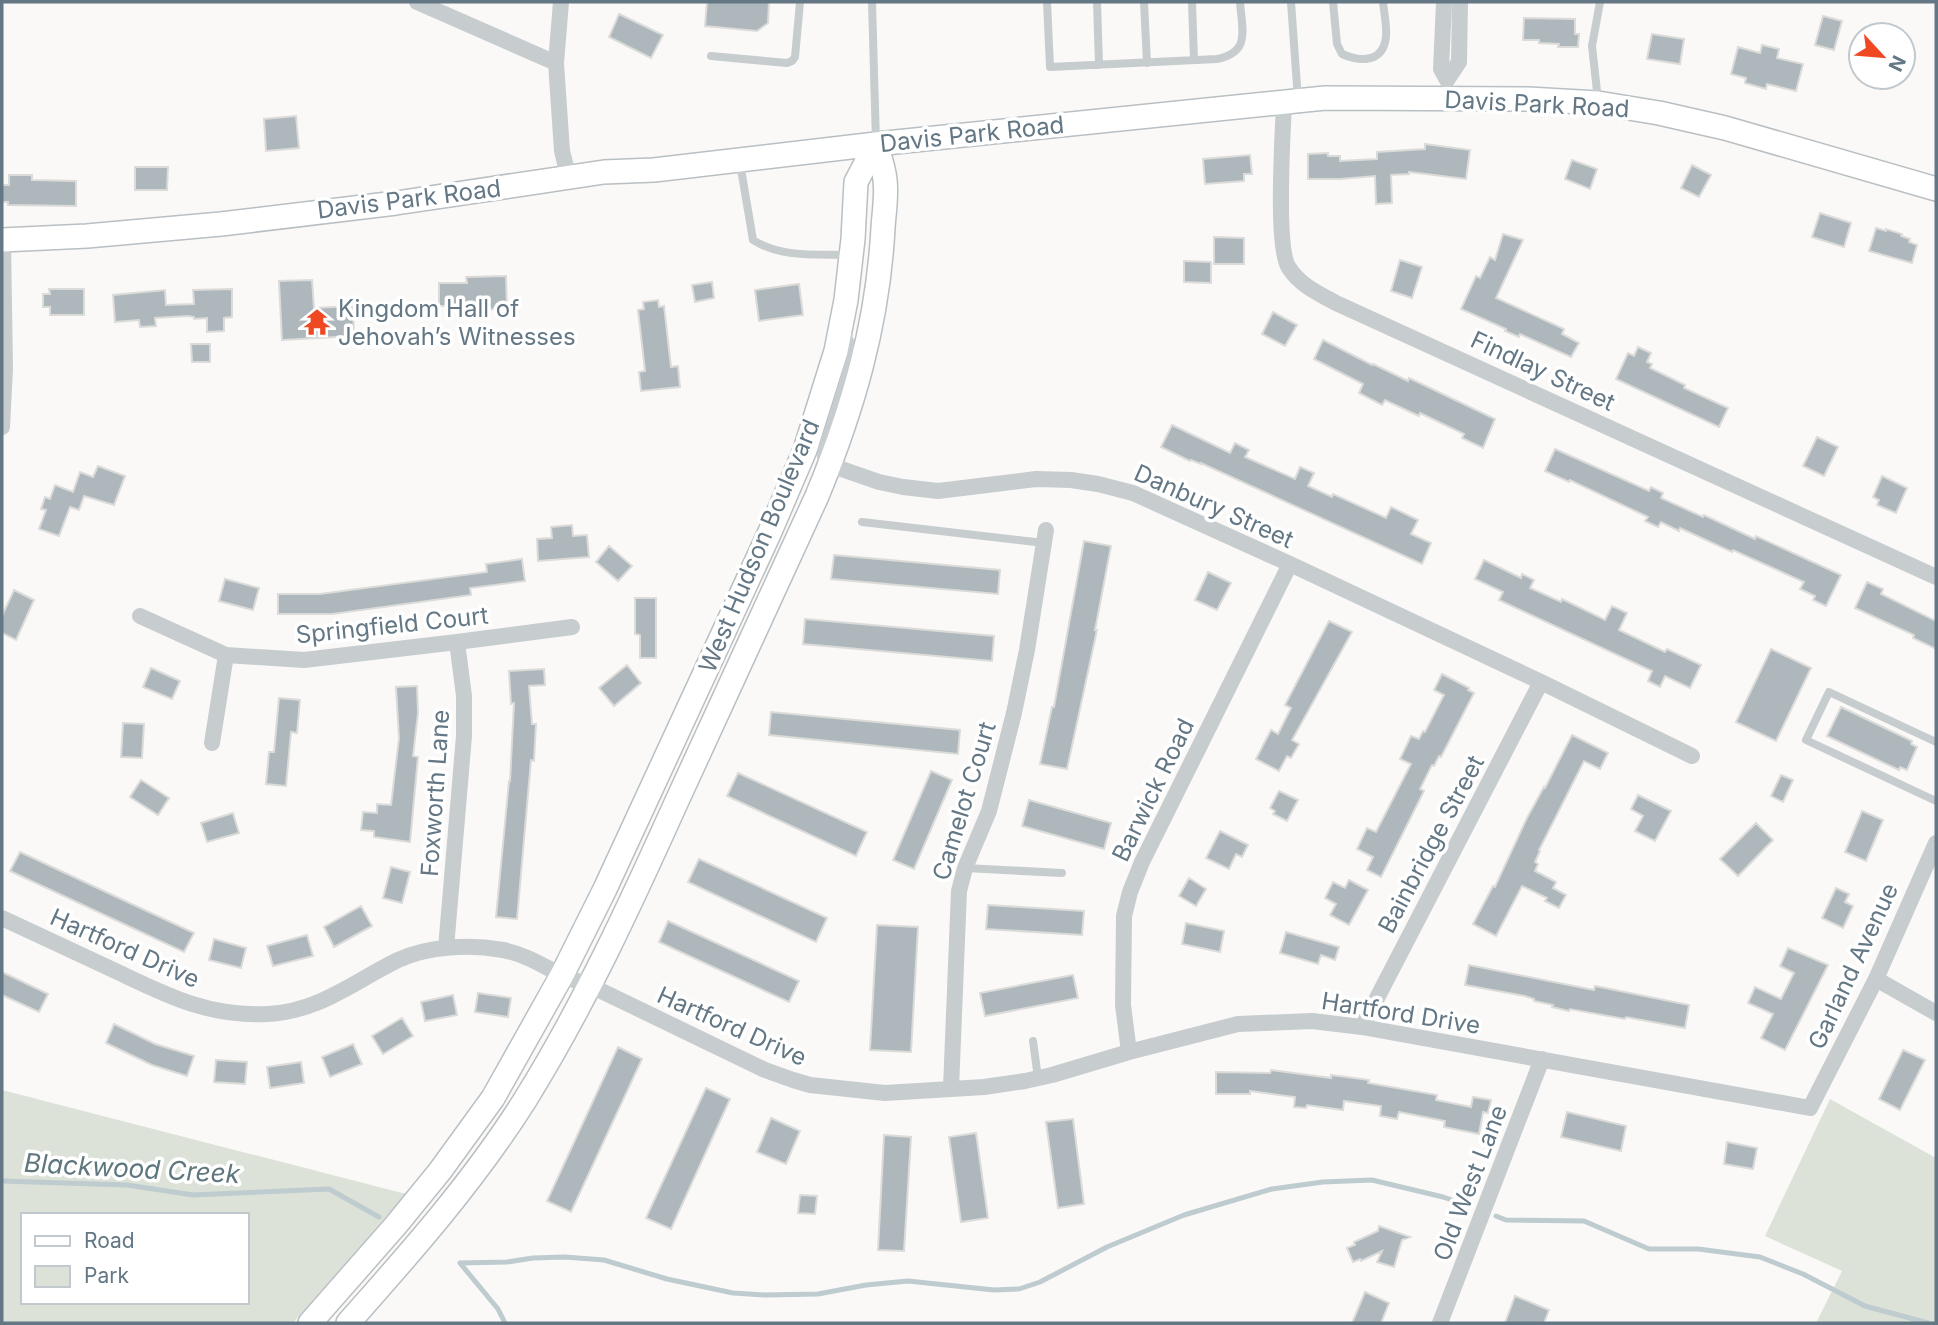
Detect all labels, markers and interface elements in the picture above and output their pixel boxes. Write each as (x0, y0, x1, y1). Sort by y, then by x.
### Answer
north arrow (1847, 21, 1917, 91)
text: N (1883, 52, 1910, 75)
street label: Davis Park Road (1444, 85, 1630, 123)
street label: Davis Park Road (878, 110, 1066, 158)
street label: Davis Park Road (315, 173, 503, 225)
place label: Kingdom Hall of Jehovah’s Witnesses (338, 294, 576, 351)
temple icon: Kingdom Hall of Jehovah’s Witnesses (302, 307, 332, 337)
street label: Findlay Street (1466, 325, 1620, 417)
street label: West Hudson Boulevard (692, 415, 826, 677)
street label: Danbury Street (1130, 458, 1298, 554)
street label: Springfield Court (294, 600, 490, 650)
street label: Foxworth Lane (415, 709, 455, 877)
street label: Barwick Road (1106, 714, 1200, 866)
street label: Camelot Court (926, 718, 1002, 884)
street label: Bainbridge Street (1372, 750, 1490, 938)
street label: Garland Avenue (1802, 878, 1904, 1054)
street label: Hartford Drive (46, 902, 204, 994)
street label: Hartford Drive (653, 980, 811, 1072)
street label: Hartford Drive (1320, 986, 1482, 1040)
street label: Old West Lane (1427, 1101, 1513, 1265)
water label: Blackwood Creek (23, 1147, 241, 1189)
legend (21, 1213, 248, 1304)
text: Road (84, 1228, 135, 1253)
text: Park (84, 1263, 129, 1288)

